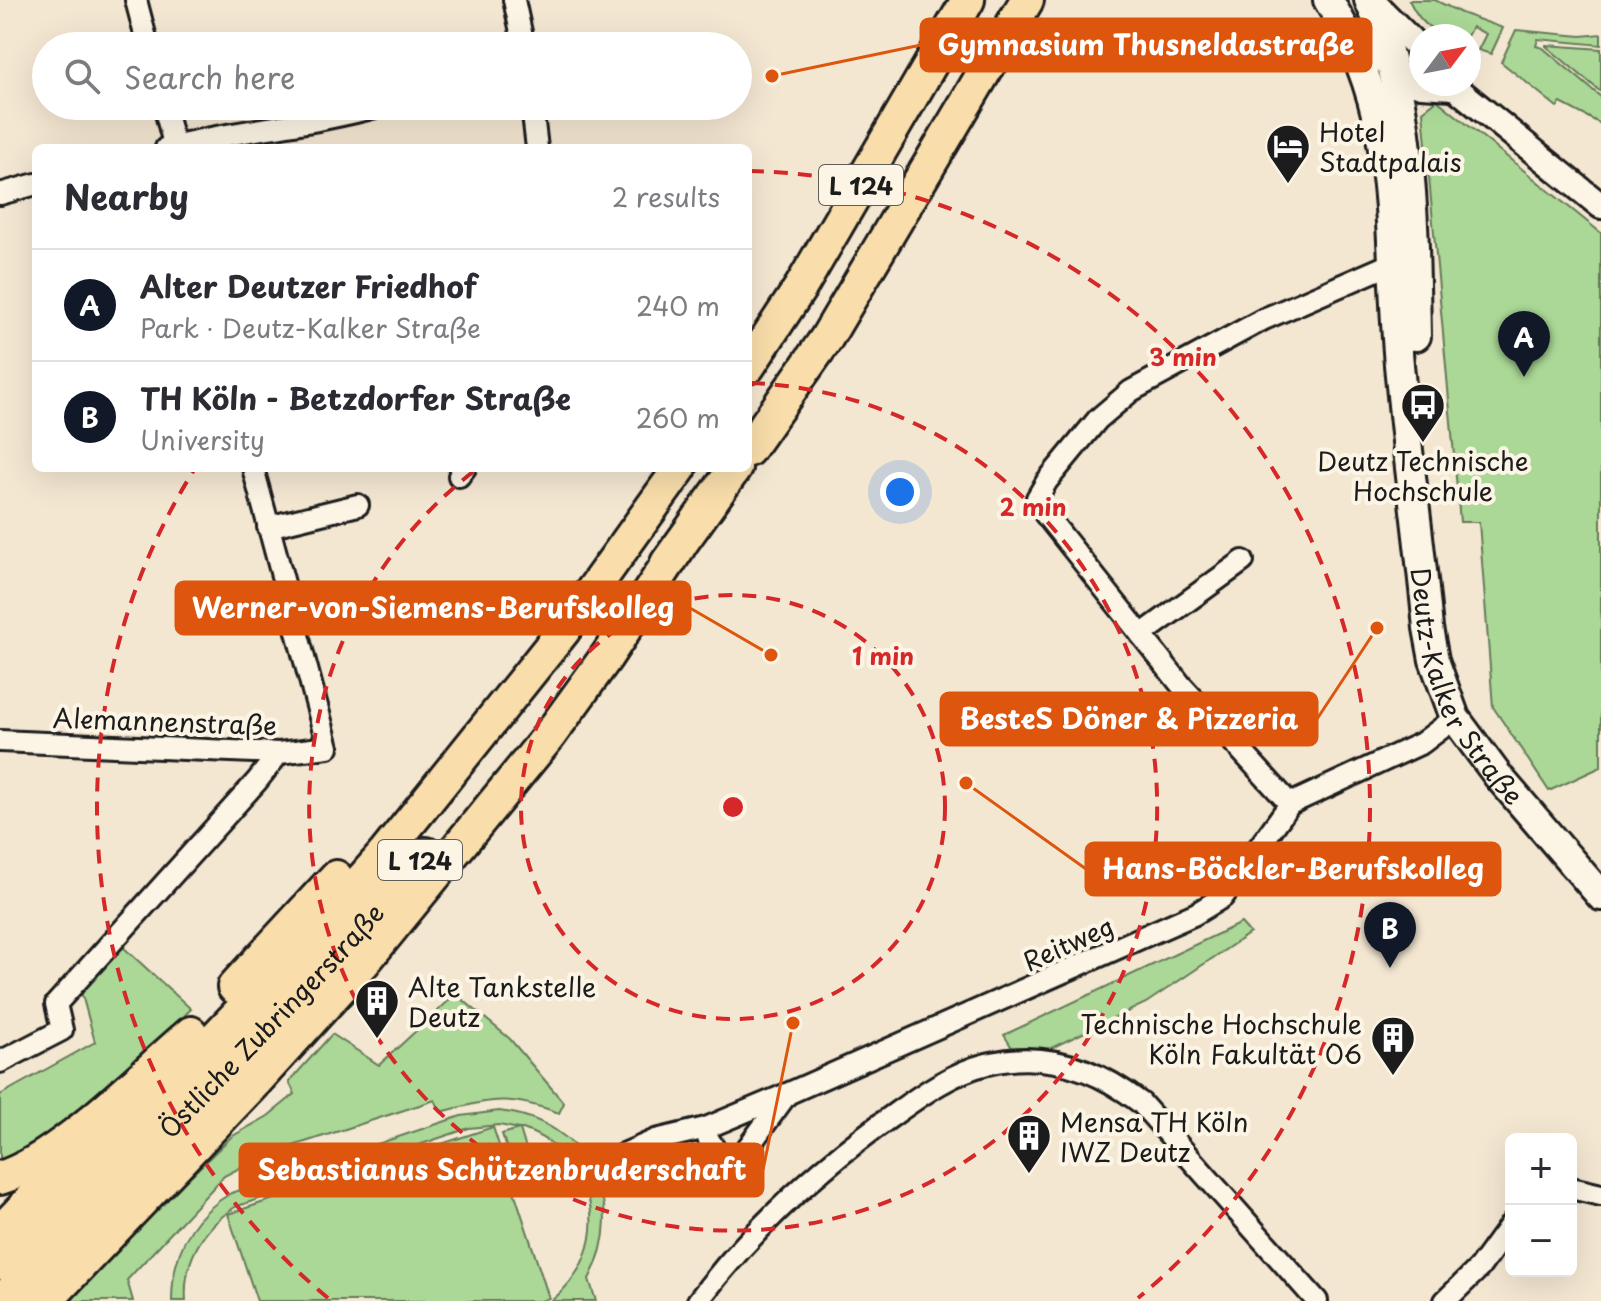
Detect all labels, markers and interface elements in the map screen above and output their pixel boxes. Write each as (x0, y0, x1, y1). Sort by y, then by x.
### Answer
callout: Gymnasium Thusneldastraße (921, 19, 1371, 71)
text: Gymnasium Thusneldastraße (937, 22, 1355, 65)
north arrow (1409, 24, 1481, 96)
search box (32, 32, 752, 120)
icon: search (60, 54, 104, 98)
text: Search here (124, 54, 296, 99)
place label: Hotel Stadtpalais (1319, 112, 1462, 181)
hotel icon: Hotel Stadtpalais (1264, 122, 1312, 185)
road number: L 124 (819, 165, 903, 205)
text: Nearby (64, 170, 189, 222)
text: 2 results (612, 177, 720, 216)
text: Alter Deutzer Friedhof (140, 263, 477, 308)
text: A (80, 286, 100, 325)
text: 240 m (636, 286, 720, 325)
text: Park · Deutz-Kalker Straße (140, 308, 481, 347)
pin: A (1498, 311, 1550, 377)
text: 3 min (1149, 338, 1217, 374)
text: TH Köln - Betzdorfer Straße (140, 375, 571, 420)
bus stop icon: Deutz Technische Hochschule (1399, 381, 1447, 444)
text: B (81, 398, 99, 437)
text: 260 m (636, 398, 720, 437)
text: University (140, 420, 265, 459)
place label: Deutz Technische Hochschule (1317, 441, 1529, 510)
your location (880, 472, 920, 512)
text: 2 min (999, 488, 1067, 524)
street label: Deutz-Kalker Straße (1402, 566, 1533, 813)
callout: Werner-von-Siemens-Berufskolleg (176, 582, 690, 634)
text: Werner-von-Siemens-Berufskolleg (192, 585, 674, 628)
text: 1 min (852, 637, 914, 673)
callout: BesteS Döner & Pizzeria (941, 693, 1317, 745)
text: BesteS Döner & Pizzeria (960, 696, 1299, 739)
street label: Alemannenstraße (52, 698, 278, 744)
centre of rings (719, 793, 747, 821)
road number: L 124 (378, 840, 462, 880)
callout: Hans-Böckler-Berufskolleg (1086, 843, 1500, 895)
text: Hans-Böckler-Berufskolleg (1102, 846, 1484, 889)
street label: Östliche Zubringerstraße (149, 894, 392, 1146)
pin: B (1364, 902, 1416, 968)
street label: Reitweg (1016, 906, 1120, 980)
place label: Alte Tankstelle Deutz (408, 967, 596, 1036)
building icon: Alte Tankstelle Deutz (353, 977, 401, 1040)
place label: Technische Hochschule Köln Fakultät 06 (1080, 1004, 1362, 1073)
building icon: Technische Hochschule Köln Fakultät 06 (1369, 1014, 1417, 1077)
place label: Mensa TH Köln IWZ Deutz (1060, 1102, 1248, 1171)
building icon: Mensa TH Köln IWZ Deutz (1005, 1112, 1053, 1175)
map controls (1505, 1133, 1577, 1277)
button: + (1505, 1133, 1577, 1205)
callout: Sebastianus Schützenbruderschaft (240, 1144, 763, 1196)
text: Sebastianus Schützenbruderschaft (257, 1147, 747, 1190)
button: − (1505, 1205, 1577, 1277)

